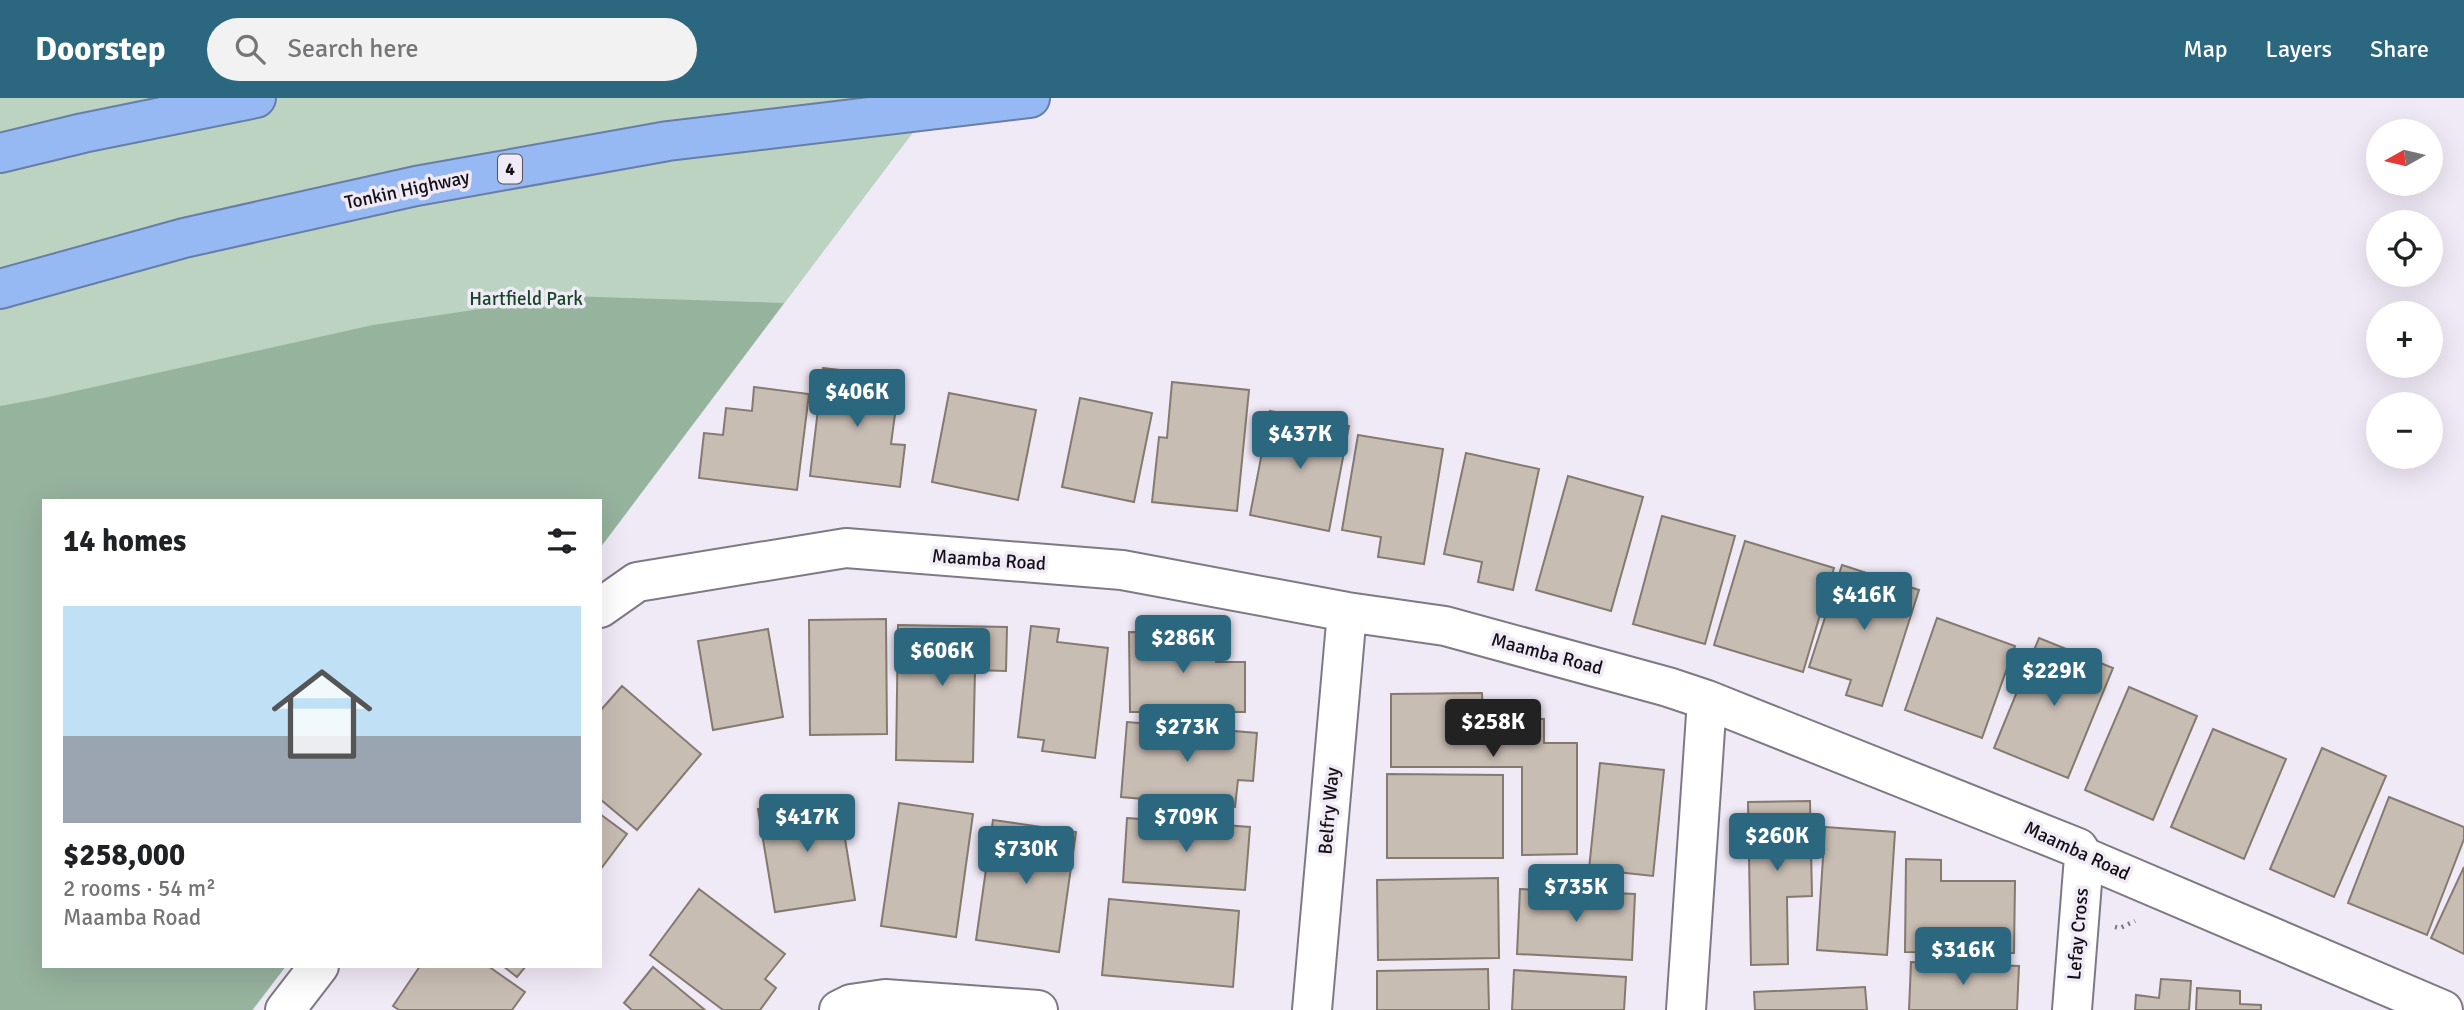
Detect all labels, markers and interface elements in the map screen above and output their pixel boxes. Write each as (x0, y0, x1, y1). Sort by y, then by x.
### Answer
search box (207, 18, 697, 81)
text: Doorstep (35, 29, 165, 70)
icon: search (231, 30, 269, 68)
text: Search here (287, 33, 419, 65)
text: Map (2183, 34, 2228, 64)
text: Layers (2266, 34, 2332, 64)
text: Share (2370, 34, 2429, 64)
north arrow (2366, 119, 2443, 196)
map controls (2366, 119, 2443, 469)
road number: 4 (498, 154, 522, 184)
street label: Tonkin Highway (342, 165, 472, 215)
button: locate (2366, 210, 2443, 287)
park label: Hartfield Park (469, 287, 583, 311)
button: + (2366, 301, 2443, 378)
pin: $406K (808, 370, 906, 429)
text: $406K (825, 377, 889, 406)
button: − (2366, 392, 2443, 469)
pin: $437K (1251, 412, 1349, 471)
text: $437K (1268, 419, 1332, 448)
icon: filters (543, 522, 581, 560)
text: 14 homes (63, 523, 186, 560)
street label: Maamba Road (931, 544, 1047, 576)
pin: $416K (1815, 573, 1913, 632)
text: $416K (1832, 580, 1896, 609)
pin: $286K (1134, 616, 1232, 675)
text: $286K (1151, 623, 1215, 652)
pin: $606K (893, 628, 991, 688)
street label: Maamba Road (1489, 628, 1605, 680)
text: $606K (910, 636, 974, 665)
pin: $229K (2005, 648, 2103, 708)
icon: home (259, 651, 385, 777)
text: $229K (2022, 656, 2086, 685)
pin: $258K (1444, 700, 1542, 759)
pin: $273K (1138, 704, 1236, 764)
text: $258K (1461, 707, 1525, 736)
text: $273K (1155, 712, 1219, 741)
street label: Belfry Way (1313, 766, 1345, 856)
pin: $417K (758, 794, 856, 854)
pin: $709K (1137, 794, 1235, 854)
text: $417K (775, 802, 839, 831)
text: $709K (1154, 802, 1218, 831)
pin: $260K (1728, 814, 1826, 873)
street label: Maamba Road (2020, 816, 2134, 886)
text: $260K (1745, 821, 1809, 850)
pin: $730K (977, 826, 1075, 886)
text: $730K (994, 834, 1058, 863)
text: $258,000 (63, 837, 185, 874)
pin: $735K (1527, 864, 1625, 924)
text: $735K (1544, 872, 1608, 901)
text: 2 rooms · 54 m² (63, 874, 216, 903)
street label: Lefay Cross (2062, 887, 2094, 981)
text: Maamba Road (63, 903, 201, 932)
pin: $316K (1914, 928, 2012, 987)
text: $316K (1931, 935, 1995, 964)

